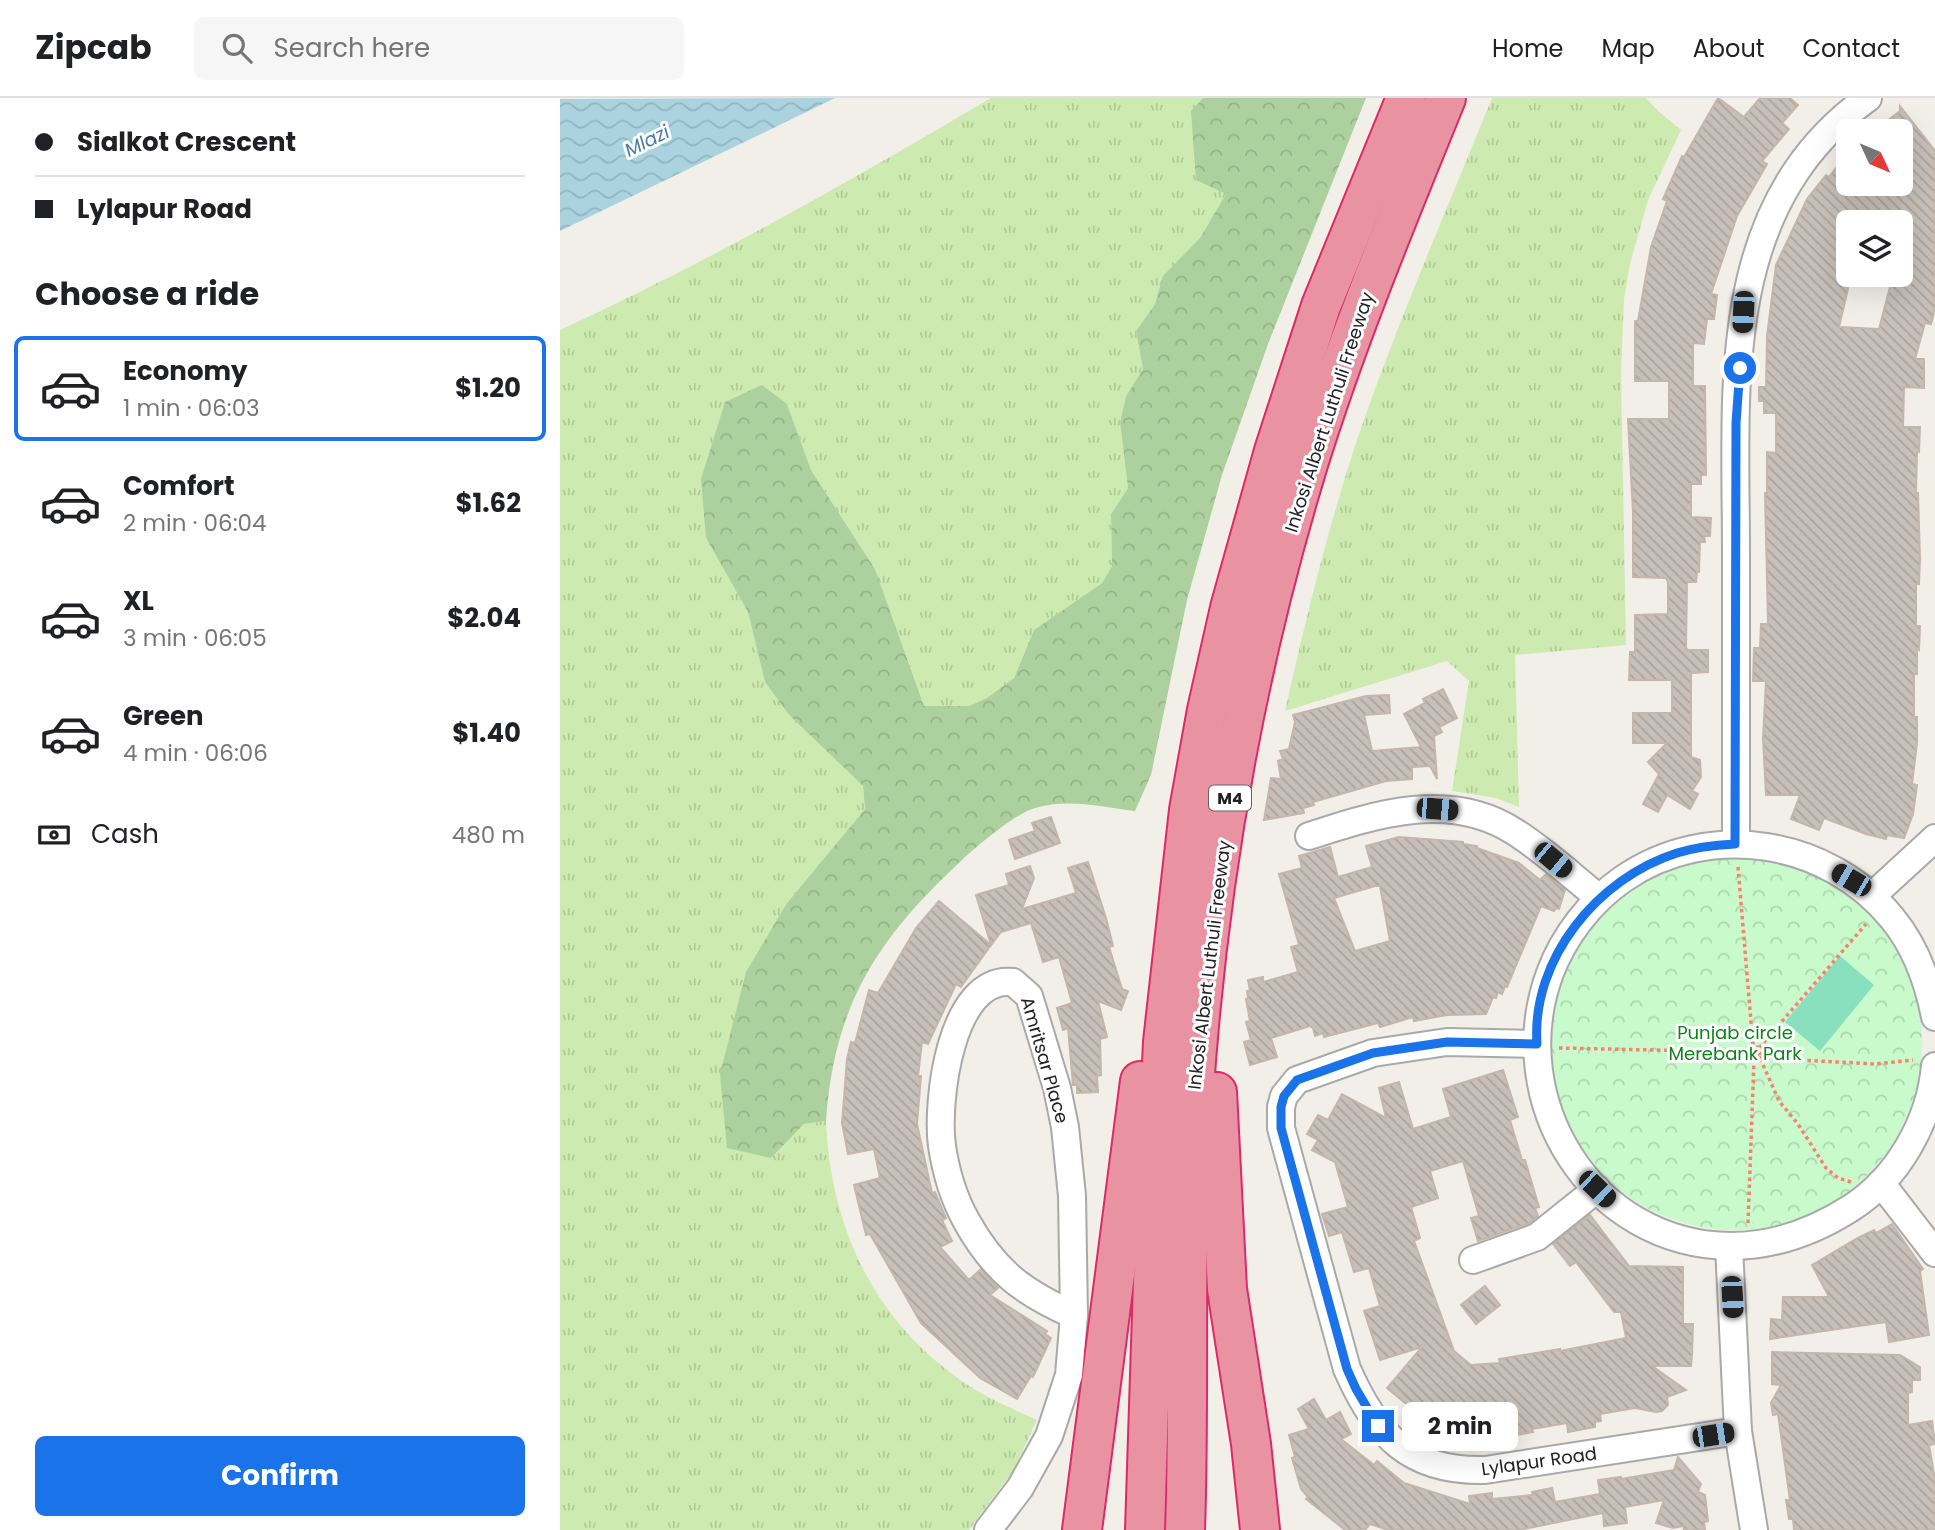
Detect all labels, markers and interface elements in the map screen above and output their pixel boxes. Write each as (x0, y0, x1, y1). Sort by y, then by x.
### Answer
search box (194, 17, 684, 80)
text: Zipcab (35, 24, 152, 71)
icon: search (218, 29, 256, 67)
text: Search here (274, 30, 430, 66)
text: Home (1492, 32, 1564, 65)
text: Map (1602, 32, 1655, 65)
text: About (1693, 32, 1764, 65)
text: Contact (1802, 32, 1900, 65)
water label: Mlazi (620, 118, 674, 163)
north arrow (1836, 119, 1913, 196)
map controls (1836, 119, 1913, 287)
text: Sialkot Crescent (77, 124, 296, 160)
text: Lylapur Road (77, 191, 252, 227)
button: layers (1836, 210, 1913, 287)
text: Choose a ride (35, 271, 259, 316)
street label: Inkosi Albert Luthuli Freeway (1278, 289, 1380, 535)
car (1732, 290, 1755, 334)
route start (1724, 352, 1756, 384)
text: Economy (123, 353, 247, 389)
icon: car (39, 357, 102, 420)
text: $1.20 (455, 370, 521, 406)
text: 1 min · 06:03 (123, 392, 260, 424)
text: Comfort (123, 468, 235, 504)
icon: car (39, 472, 102, 535)
text: $1.62 (455, 485, 521, 521)
text: 2 min · 06:04 (123, 507, 266, 539)
text: XL (123, 583, 154, 619)
icon: car (39, 587, 102, 650)
text: $2.04 (447, 600, 521, 636)
text: 3 min · 06:05 (123, 622, 267, 654)
text: Green (123, 698, 204, 734)
icon: car (39, 702, 102, 765)
text: $1.40 (452, 715, 521, 751)
text: 4 min · 06:06 (123, 737, 268, 769)
road number: M4 (1209, 786, 1251, 810)
car (1416, 797, 1459, 821)
icon: cash (35, 816, 73, 854)
text: Cash (91, 816, 159, 852)
text: 480 m (452, 819, 525, 851)
car (1531, 838, 1576, 882)
street label: Inkosi Albert Luthuli Freeway (1181, 839, 1237, 1091)
car (1828, 860, 1875, 900)
street label: Amritsar Place (1015, 994, 1075, 1126)
park label: Punjab circle Merebank Park (1668, 1020, 1802, 1066)
car (1575, 1167, 1620, 1211)
car (1721, 1275, 1744, 1319)
callout: 2 min (1402, 1402, 1518, 1450)
route end (1362, 1410, 1394, 1442)
text: 2 min (1428, 1410, 1492, 1442)
car (1691, 1421, 1736, 1449)
button: Confirm (35, 1436, 525, 1516)
street label: Lylapur Road (1480, 1441, 1598, 1481)

